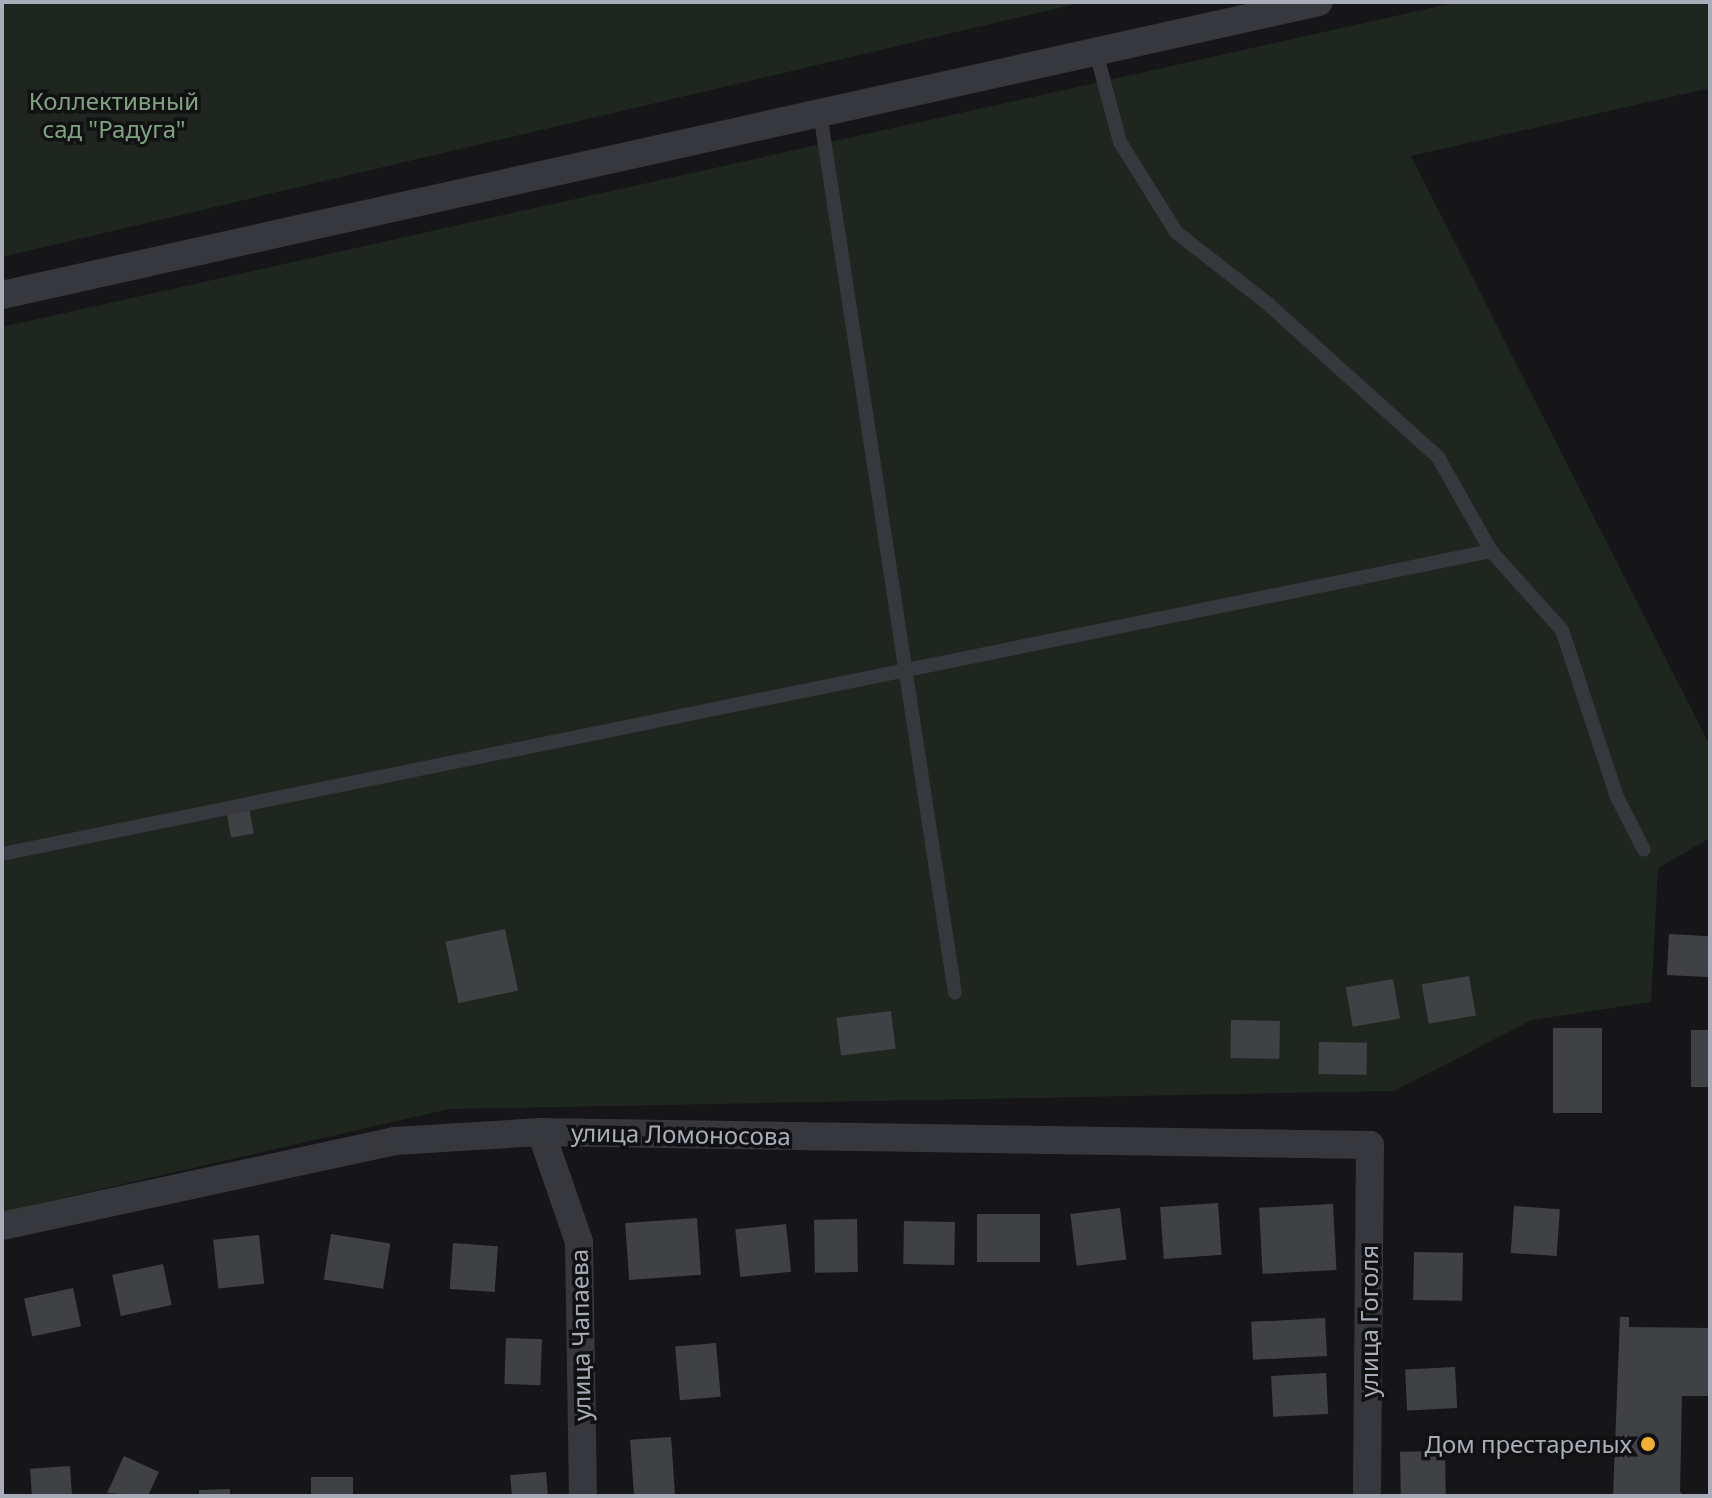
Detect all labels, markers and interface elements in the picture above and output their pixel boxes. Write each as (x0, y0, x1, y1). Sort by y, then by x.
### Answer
park label: Коллективный сад "Радуга" (29, 87, 199, 143)
street label: улица Ломоносова (571, 1118, 791, 1150)
street label: улица Гоголя (1355, 1245, 1383, 1397)
street label: улица Чапаева (564, 1249, 596, 1421)
place label: Дом престарелых (1424, 1430, 1632, 1458)
marker: Дом престарелых (1639, 1435, 1657, 1453)

